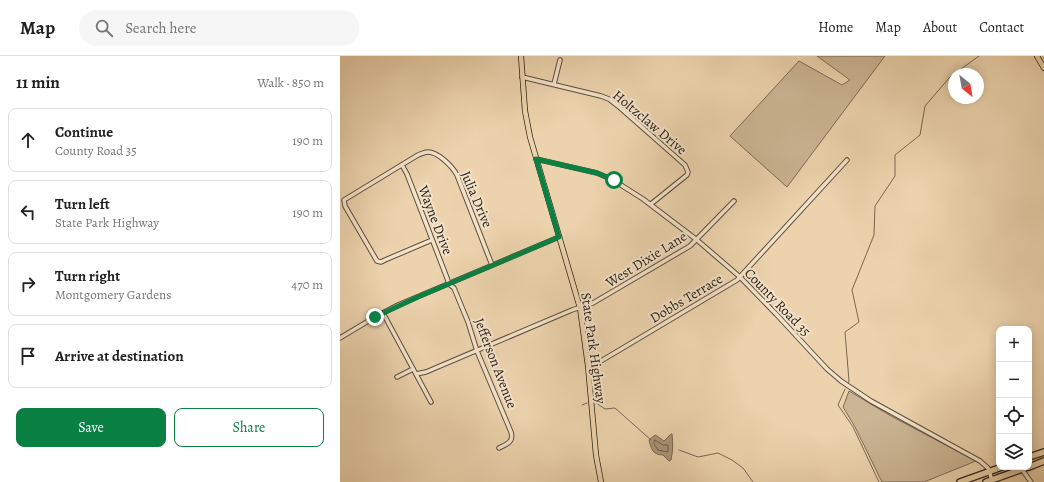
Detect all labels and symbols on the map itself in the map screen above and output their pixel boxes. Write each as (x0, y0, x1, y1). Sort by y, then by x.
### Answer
north arrow (948, 68, 984, 104)
street label: Holtzclaw Drive (609, 86, 691, 159)
street label: Julia Drive (456, 168, 497, 230)
route start (605, 171, 623, 189)
street label: Wayne Drive (413, 182, 457, 257)
street label: West Dixie Lane (601, 227, 690, 292)
street label: County Road 35 (740, 264, 815, 341)
street label: Dobbs Terrace (646, 269, 726, 328)
street label: State Park Highway (576, 291, 611, 406)
route end (366, 308, 384, 326)
street label: Jefferson Avenue (470, 315, 521, 411)

